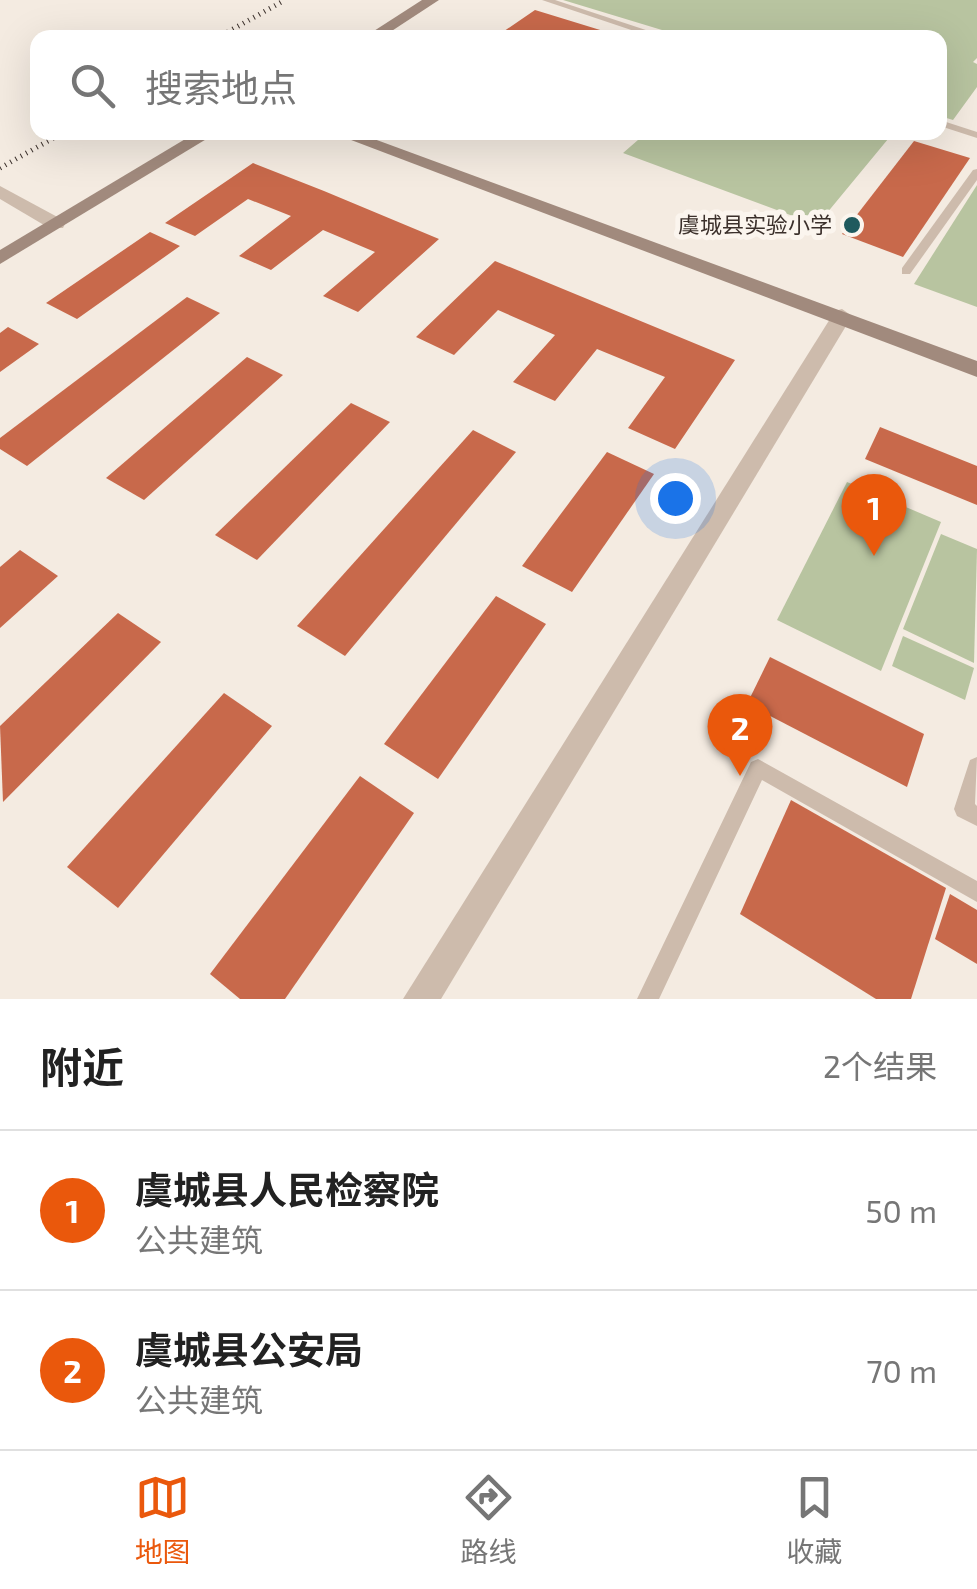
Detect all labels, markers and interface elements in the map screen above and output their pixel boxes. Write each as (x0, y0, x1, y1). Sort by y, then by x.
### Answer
search box (30, 30, 947, 140)
icon: search (65, 58, 120, 113)
text: 搜索地点 (145, 64, 297, 110)
place label: 虞城县实验小学 (678, 211, 832, 237)
marker: 虞城县实验小学 (841, 214, 863, 236)
your location (650, 473, 701, 524)
pin: 1 (842, 474, 906, 556)
pin: 2 (708, 694, 772, 776)
text: 附近 (40, 1041, 124, 1091)
text: 2个结果 (823, 1046, 937, 1084)
text: 虞城县人民检察院 (135, 1166, 439, 1212)
text: 1 (66, 1191, 79, 1229)
text: 50 m (865, 1191, 937, 1229)
text: 公共建筑 (135, 1220, 263, 1258)
text: 虞城县公安局 (135, 1326, 363, 1372)
text: 2 (63, 1351, 82, 1389)
text: 70 m (866, 1351, 937, 1389)
text: 公共建筑 (135, 1380, 263, 1418)
tab: 地图 (135, 1470, 191, 1570)
tab: 路线 (460, 1470, 516, 1570)
tab: 收藏 (786, 1470, 842, 1570)

